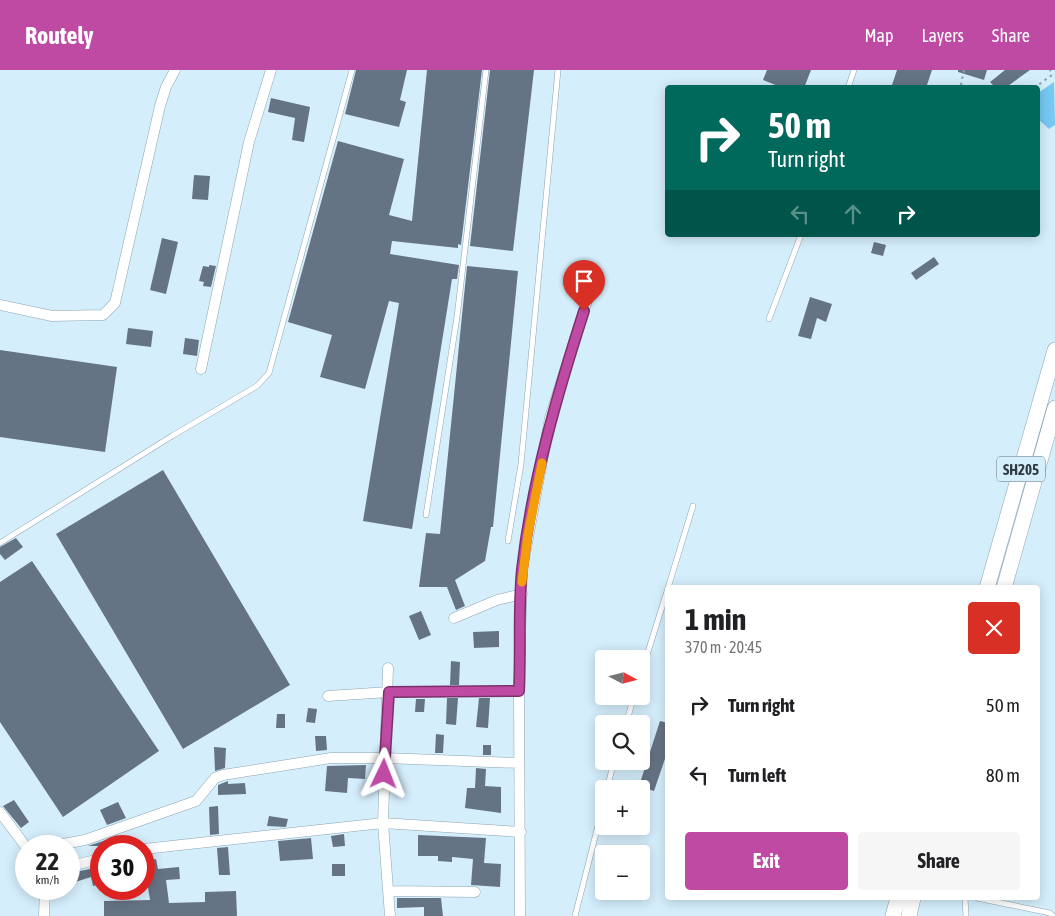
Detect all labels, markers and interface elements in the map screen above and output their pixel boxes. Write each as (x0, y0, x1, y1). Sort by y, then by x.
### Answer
text: Routely (25, 22, 93, 49)
text: Map (864, 25, 893, 46)
text: Layers (921, 25, 964, 46)
text: Share (992, 25, 1030, 46)
icon: right (685, 105, 750, 170)
text: 50 m (768, 105, 831, 145)
text: Turn right (768, 146, 845, 172)
icon: left (786, 200, 814, 228)
icon: ahead (839, 200, 867, 228)
icon: right (892, 200, 920, 228)
pin (563, 260, 605, 311)
icon: arrive (570, 267, 598, 295)
road number: SH205 (997, 456, 1045, 482)
text: 1 min (685, 602, 746, 636)
button: close (968, 602, 1020, 654)
text: 370 m · 20:45 (685, 638, 762, 656)
north arrow (595, 650, 650, 705)
map controls (595, 650, 650, 900)
icon: right (685, 691, 713, 719)
text: Turn right (728, 694, 795, 716)
text: 50 m (986, 694, 1020, 716)
button: search (595, 715, 650, 770)
position arrow (357, 747, 409, 799)
icon: left (685, 761, 713, 789)
text: Turn left (728, 764, 786, 786)
text: 80 m (986, 764, 1020, 786)
button: + (595, 780, 650, 835)
button: Exit (685, 832, 848, 890)
button: Share (858, 832, 1020, 890)
speed limit sign: 30 (90, 835, 155, 900)
button: − (595, 845, 650, 900)
text: 22 (36, 847, 59, 875)
text: km/h (36, 873, 59, 887)

